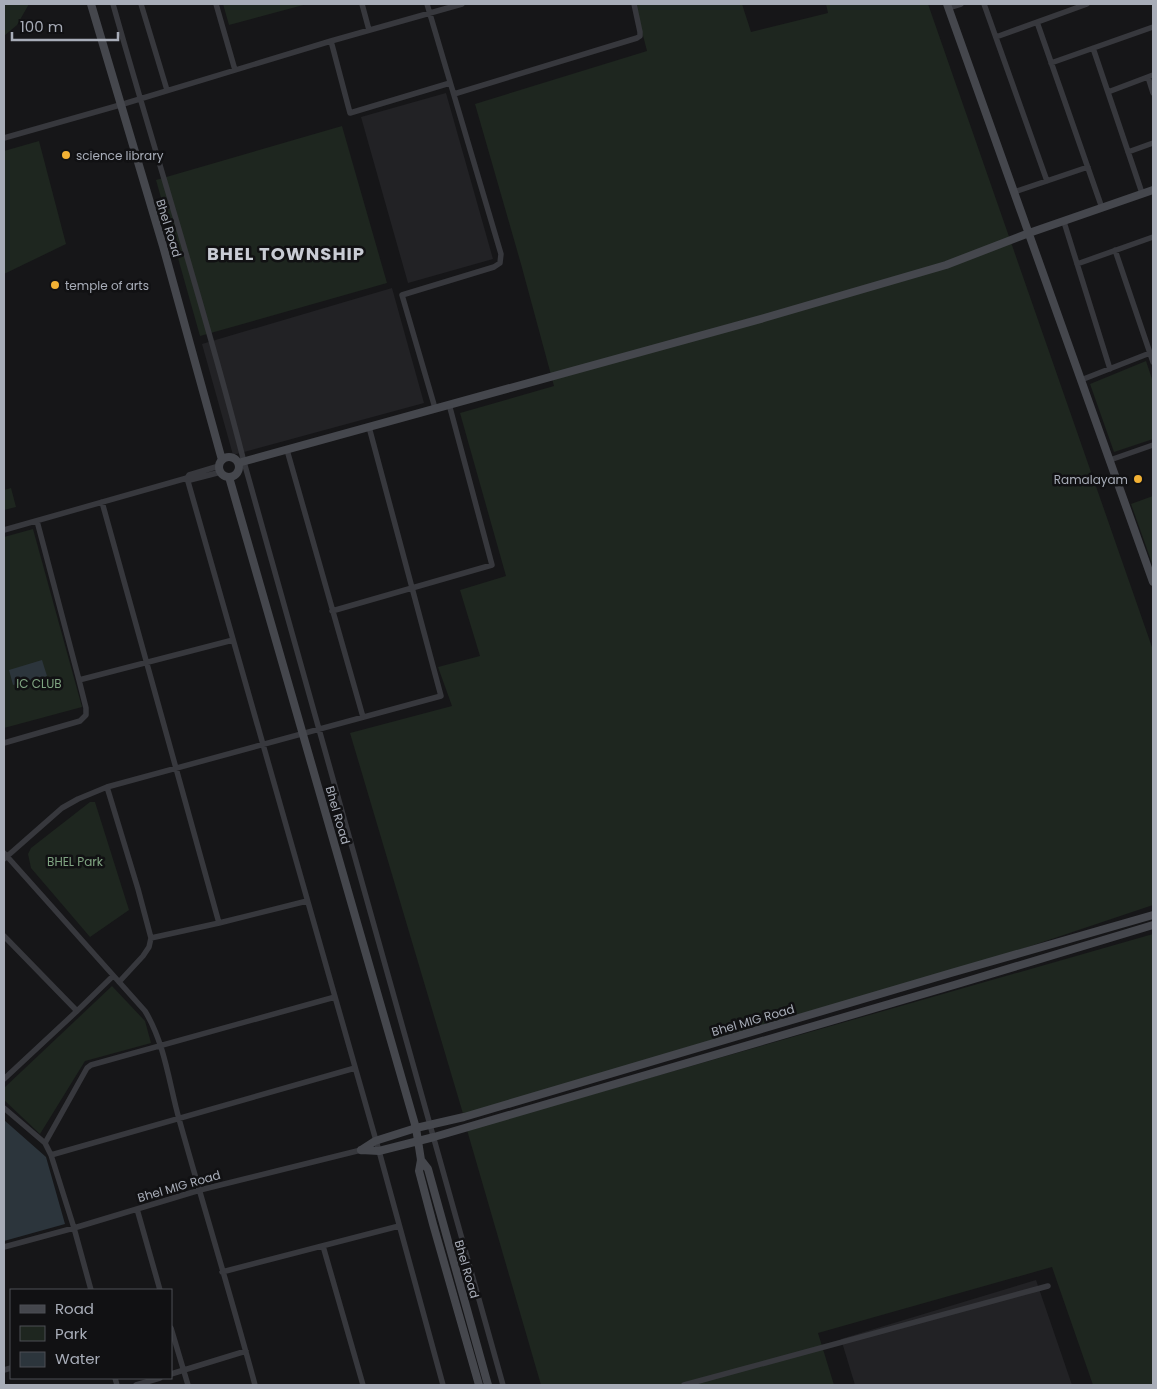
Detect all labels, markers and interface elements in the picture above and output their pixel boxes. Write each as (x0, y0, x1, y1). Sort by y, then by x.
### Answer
scale bar (12, 10, 119, 42)
text: 100 m (20, 16, 63, 37)
place label: science library (76, 147, 164, 164)
marker: science library (60, 149, 72, 161)
street label: Bhel Road (152, 197, 186, 259)
district label: BHEL TOWNSHIP (207, 241, 365, 266)
place label: temple of arts (65, 277, 149, 294)
marker: temple of arts (49, 279, 61, 291)
place label: Ramalayam (1054, 471, 1128, 488)
marker: Ramalayam (1132, 473, 1144, 485)
park label: IC CLUB (16, 675, 62, 692)
street label: Bhel Road (322, 784, 354, 846)
park label: BHEL Park (47, 853, 104, 870)
street label: Bhel MIG Road (709, 1000, 797, 1040)
street label: Bhel MIG Road (135, 1166, 223, 1206)
street label: Bhel Road (451, 1238, 483, 1300)
legend (10, 1289, 172, 1379)
text: Road (55, 1298, 94, 1319)
text: Park (55, 1323, 87, 1344)
text: Water (55, 1348, 101, 1369)

